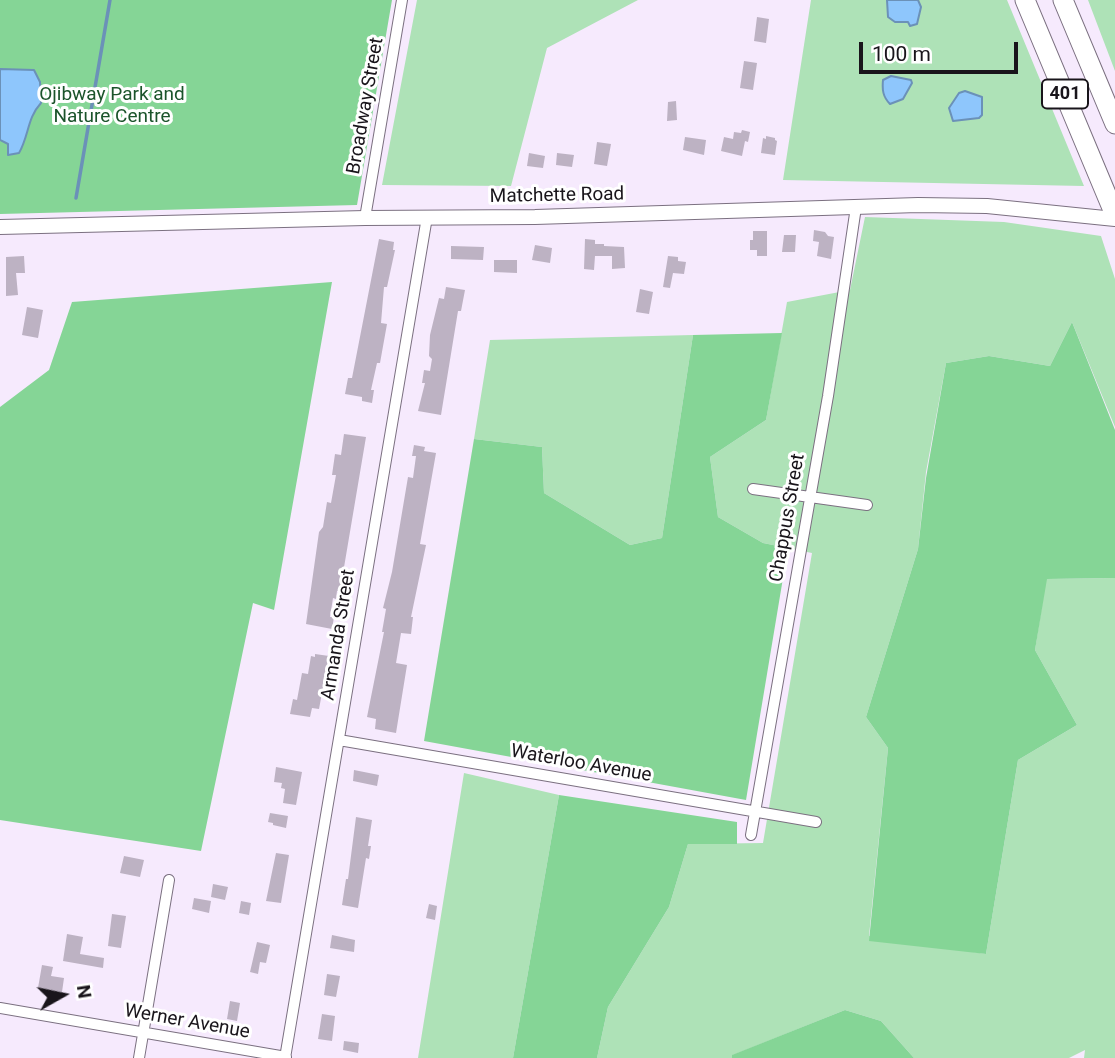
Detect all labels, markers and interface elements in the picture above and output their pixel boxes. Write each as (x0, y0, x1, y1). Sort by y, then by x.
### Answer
scale bar (863, 28, 1022, 72)
street label: Broadway Street (343, 36, 389, 176)
text: 100 m (872, 42, 931, 66)
road number: 401 (1042, 80, 1088, 108)
park label: Ojibway Park and Nature Centre (39, 84, 185, 128)
street label: Matchette Road (490, 183, 624, 209)
street label: Chappus Street (766, 452, 810, 584)
street label: Armanda Street (317, 568, 361, 702)
street label: Waterloo Avenue (509, 740, 653, 788)
north arrow (28, 960, 98, 1030)
text: N (72, 983, 97, 1000)
street label: Werner Avenue (123, 1000, 251, 1044)

